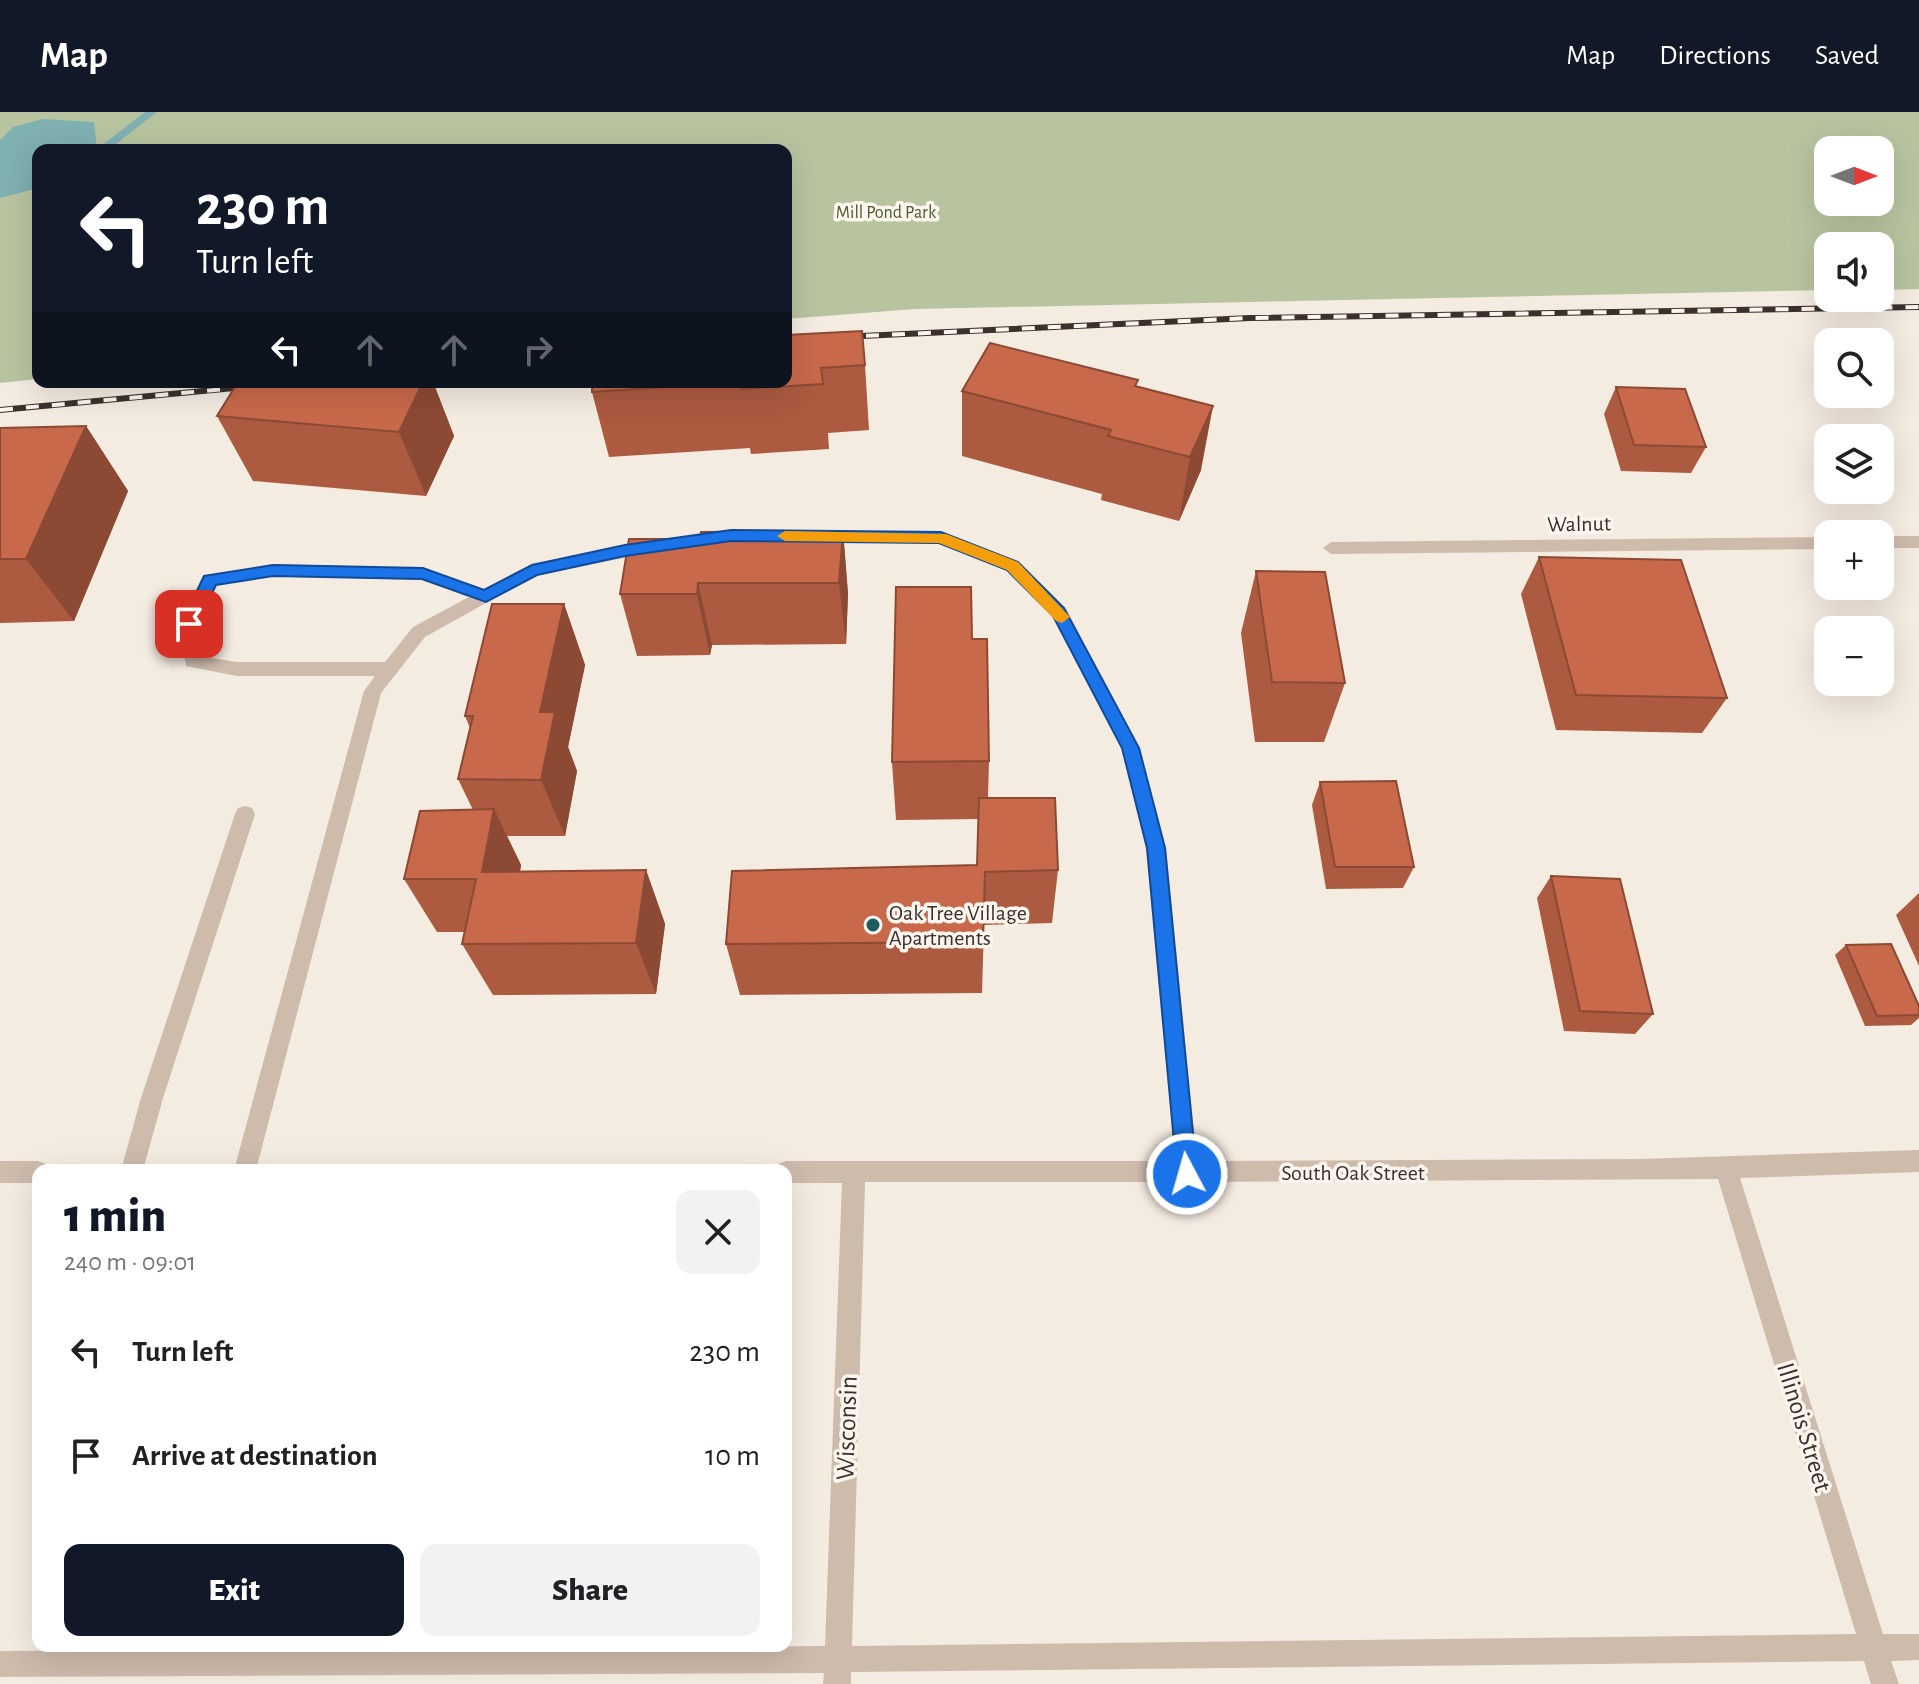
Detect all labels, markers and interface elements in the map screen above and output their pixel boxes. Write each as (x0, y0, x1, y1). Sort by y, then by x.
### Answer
text: Map (40, 37, 108, 75)
text: Map (1566, 42, 1615, 70)
text: Directions (1659, 42, 1771, 70)
text: Saved (1815, 42, 1879, 70)
north arrow (1814, 136, 1894, 216)
map controls (1814, 136, 1894, 696)
icon: left (64, 176, 168, 280)
text: 230 m (196, 179, 329, 235)
park label: Mill Pond Park (836, 204, 937, 222)
button: sound (1814, 232, 1894, 312)
text: Turn left (196, 244, 313, 280)
icon: left (264, 328, 308, 372)
icon: ahead (348, 328, 392, 372)
icon: ahead (432, 328, 476, 372)
icon: right (516, 328, 560, 372)
button: search (1814, 328, 1894, 408)
button: layers (1814, 424, 1894, 504)
street label: Walnut (1547, 512, 1611, 536)
button: + (1814, 520, 1894, 600)
pin (155, 590, 223, 658)
icon: arrive (167, 602, 211, 646)
button: − (1814, 616, 1894, 696)
place label: Oak Tree Village Apartments (889, 902, 1027, 949)
marker: Oak Tree Village Apartments (864, 916, 882, 934)
position arrow (1145, 1132, 1229, 1216)
street label: South Oak Street (1281, 1162, 1425, 1184)
button: close (676, 1190, 760, 1274)
text: 1 min (64, 1193, 166, 1241)
text: 240 m · 09:01 (64, 1249, 196, 1275)
icon: left (64, 1330, 108, 1374)
text: Turn left (132, 1337, 233, 1367)
text: 230 m (689, 1337, 760, 1367)
street label: Illinois Street (1772, 1360, 1836, 1495)
street label: Wisconsin (832, 1375, 862, 1481)
icon: arrive (64, 1434, 108, 1478)
text: Arrive at destination (132, 1441, 378, 1471)
text: 10 m (705, 1441, 760, 1471)
button: Exit (64, 1544, 404, 1636)
button: Share (420, 1544, 760, 1636)

